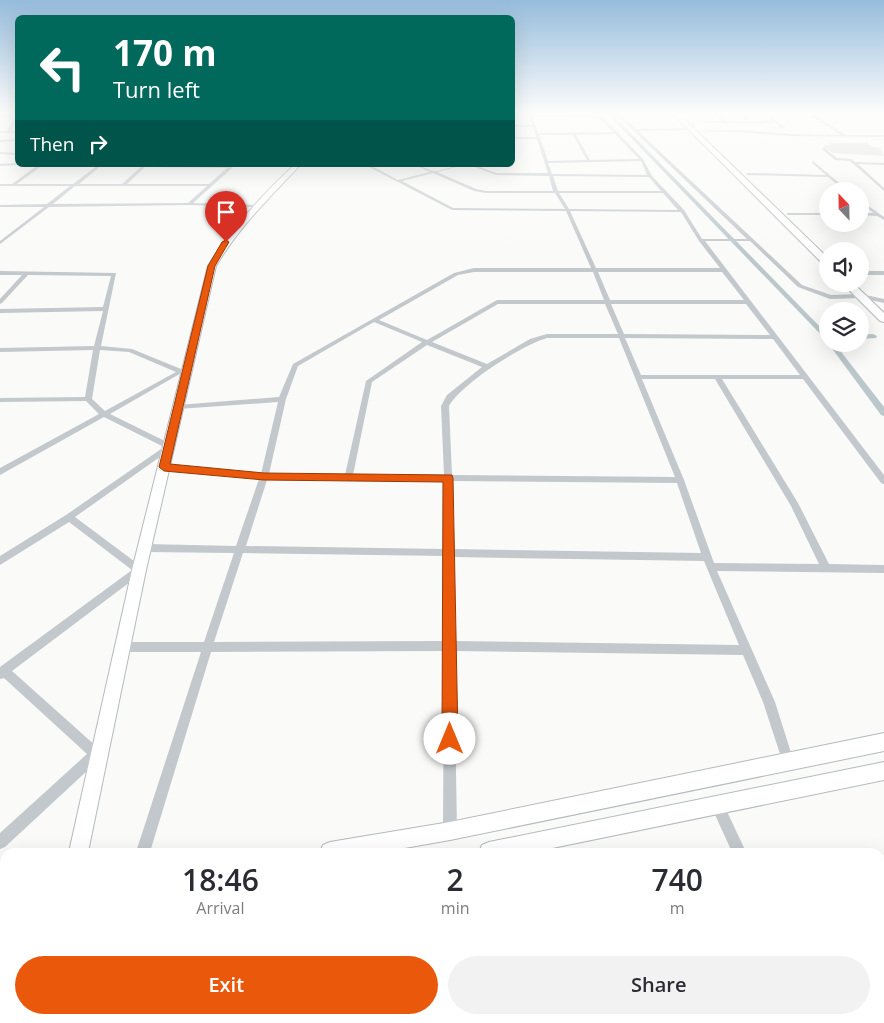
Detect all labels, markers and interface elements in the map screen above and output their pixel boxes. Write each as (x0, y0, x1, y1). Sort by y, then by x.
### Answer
text: 170 m (113, 29, 217, 76)
icon: left (30, 35, 95, 100)
text: Turn left (113, 74, 200, 104)
icon: right (84, 130, 112, 158)
text: Then (30, 131, 74, 157)
north arrow (819, 182, 869, 232)
map controls (819, 182, 869, 352)
pin (205, 191, 247, 242)
icon: arrive (212, 198, 240, 226)
button: sound (819, 242, 869, 292)
button: layers (819, 302, 869, 352)
position arrow (423, 712, 475, 764)
text: 18:46 (182, 859, 259, 900)
text: 2 (447, 859, 464, 900)
text: 740 (652, 859, 703, 900)
text: Arrival (196, 897, 245, 919)
text: min (441, 897, 470, 919)
text: m (670, 897, 685, 919)
button: Exit (15, 956, 438, 1014)
button: Share (448, 956, 870, 1014)

